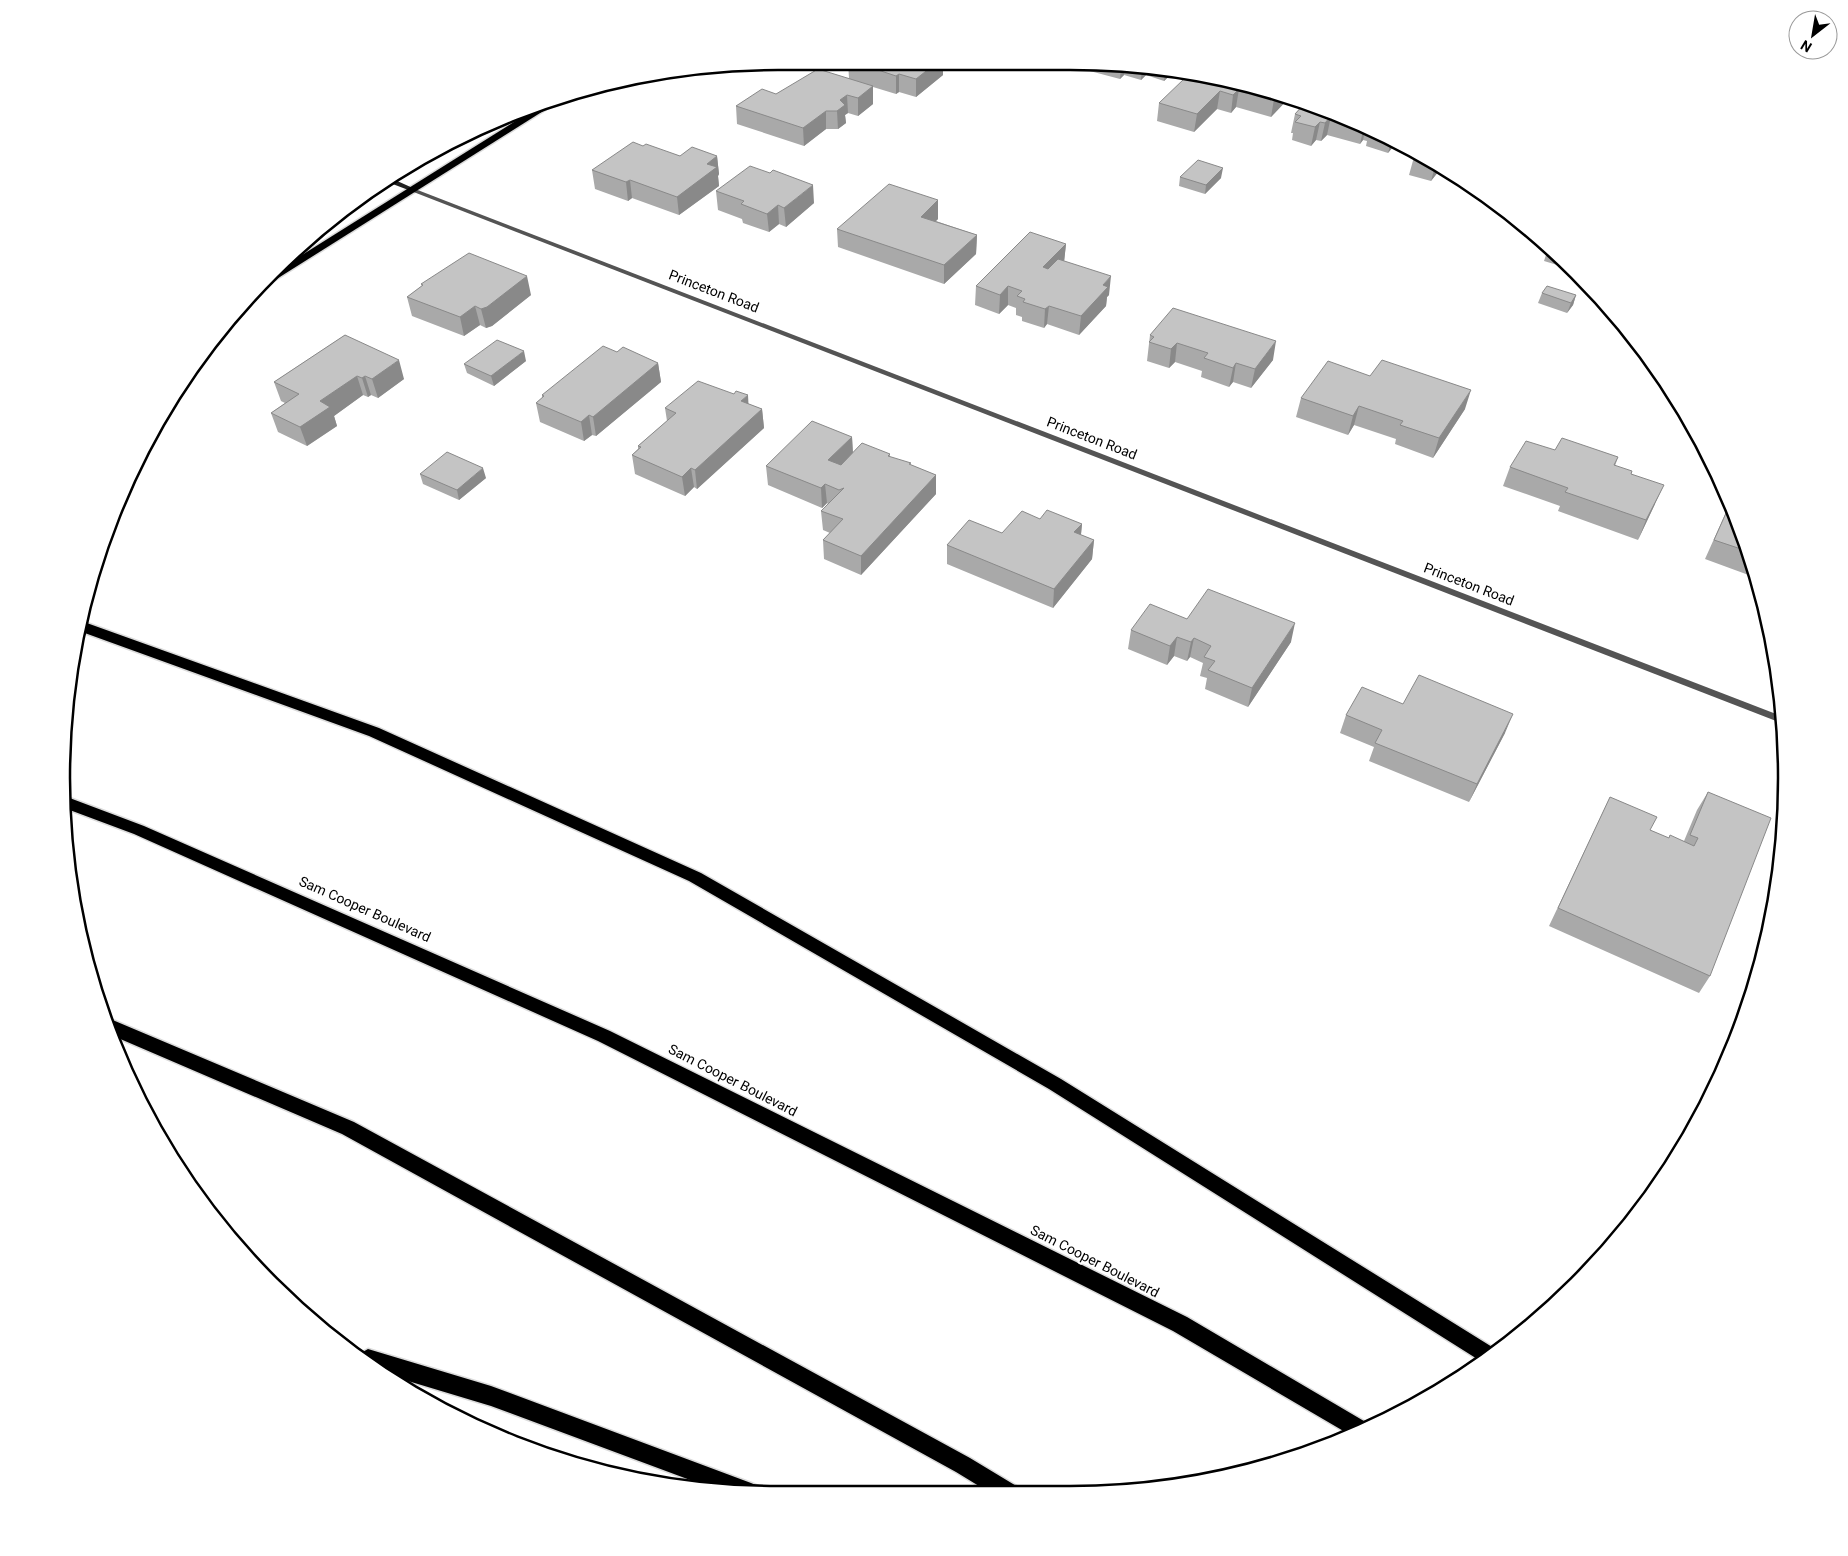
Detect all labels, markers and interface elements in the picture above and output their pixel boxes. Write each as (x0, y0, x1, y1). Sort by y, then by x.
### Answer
north arrow (1788, 10, 1838, 60)
text: N (1798, 37, 1815, 56)
street label: Princeton Road (667, 266, 761, 316)
street label: Princeton Road (1045, 413, 1139, 463)
street label: Princeton Road (1422, 559, 1516, 609)
street label: Sam Cooper Boulevard (297, 873, 433, 945)
street label: Sam Cooper Boulevard (666, 1041, 800, 1119)
street label: Sam Cooper Boulevard (1028, 1222, 1162, 1300)

